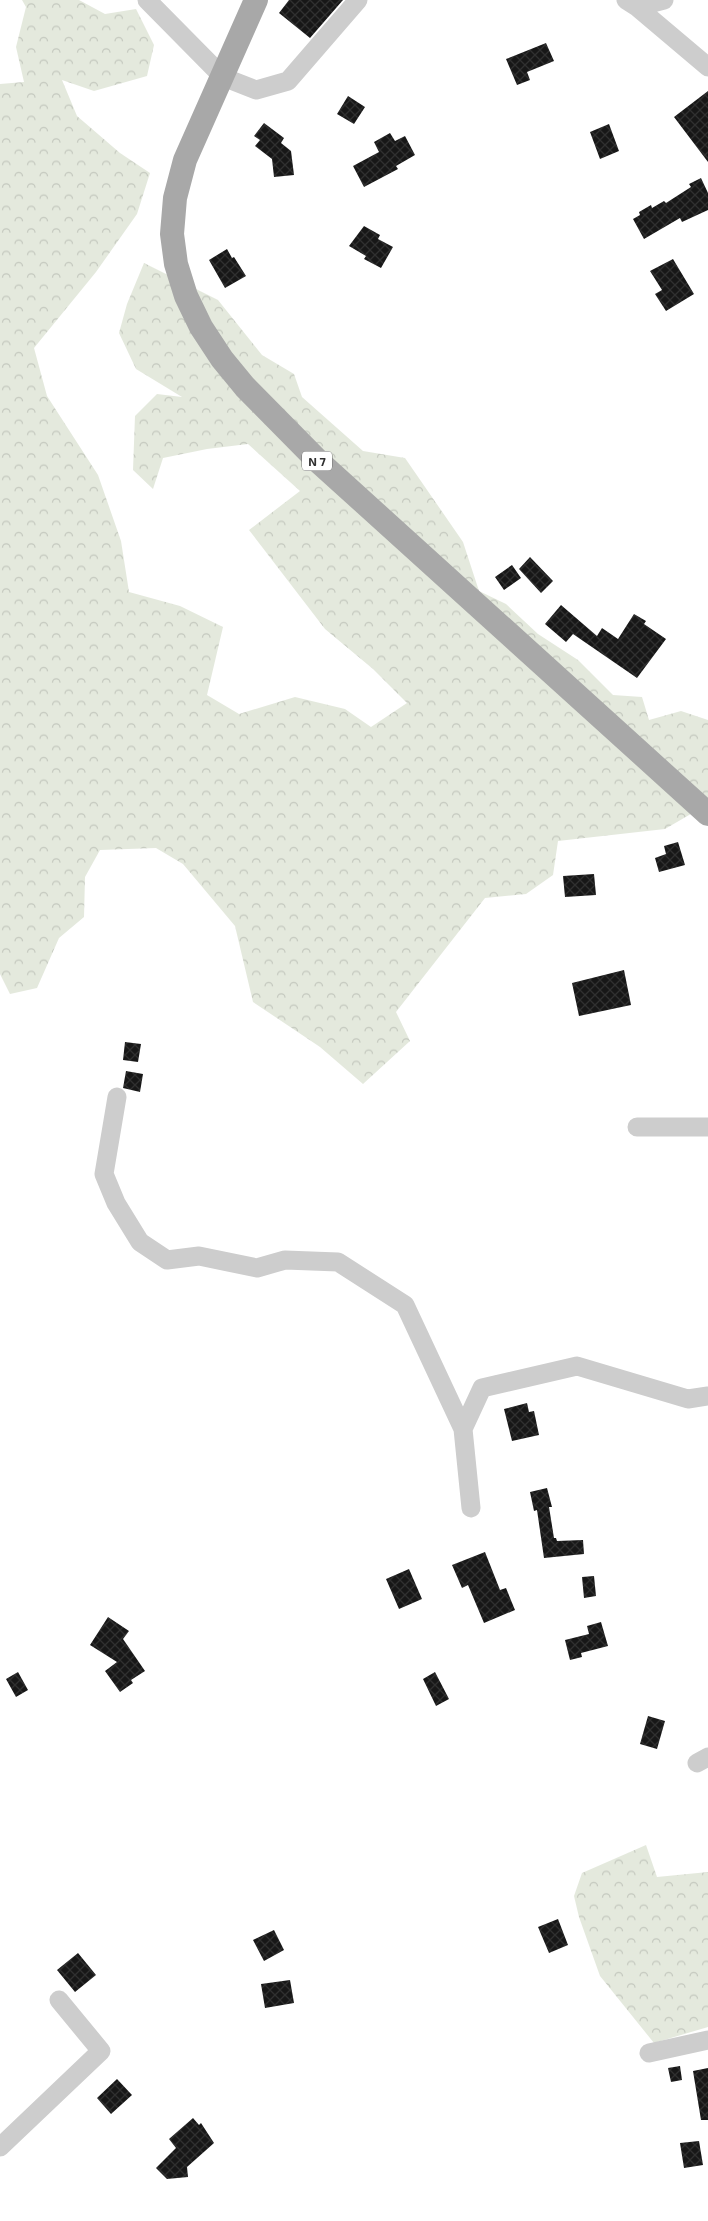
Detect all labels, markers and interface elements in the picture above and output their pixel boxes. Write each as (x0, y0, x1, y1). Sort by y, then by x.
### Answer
road number: N 7 (302, 452, 332, 471)

